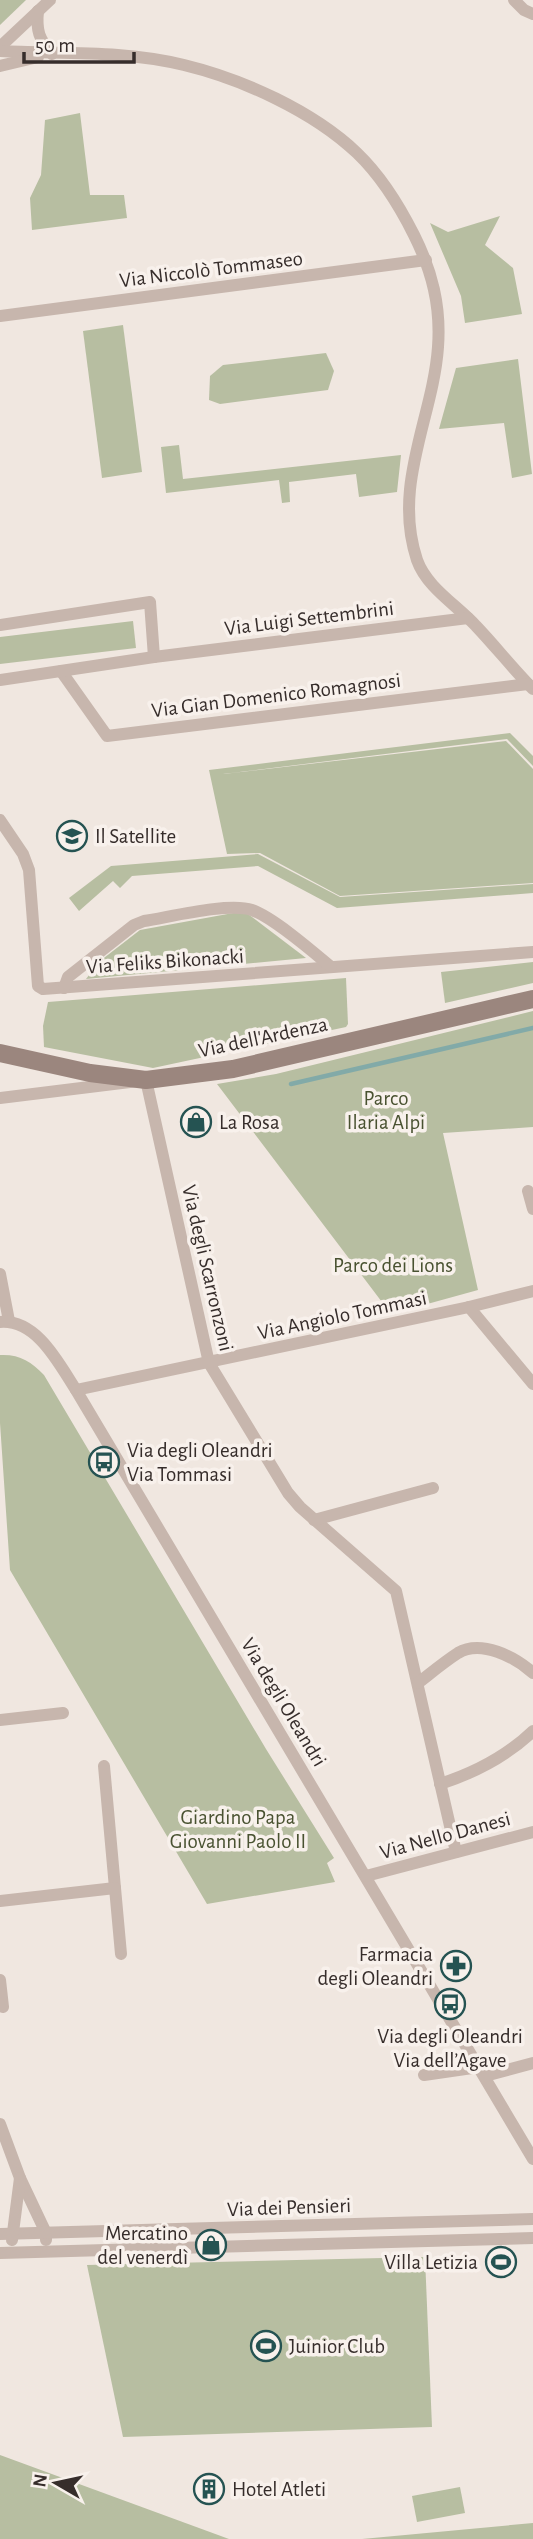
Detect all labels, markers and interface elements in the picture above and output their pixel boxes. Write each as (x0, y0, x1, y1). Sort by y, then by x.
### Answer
scale bar (24, 21, 135, 65)
text: 50 m (35, 35, 75, 56)
street label: Via Niccolò Tommaseo (118, 248, 304, 291)
street label: Via Luigi Settembrini (223, 598, 395, 639)
street label: Via Gian Domenico Romagnosi (150, 670, 402, 721)
school or university icon: Il Satellite (55, 819, 89, 853)
place label: Il Satellite (95, 826, 176, 847)
street label: Via Feliks Bikonacki (85, 946, 245, 977)
street label: Via dell'Ardenza (197, 1013, 330, 1061)
park label: Parco Ilaria Alpi (347, 1088, 425, 1133)
shop icon: La Rosa (179, 1105, 213, 1139)
place label: La Rosa (219, 1112, 280, 1133)
street label: Via degli Scarronzoni (178, 1183, 237, 1353)
park label: Parco dei Lions (333, 1255, 453, 1276)
street label: Via Angiolo Tommasi (256, 1287, 429, 1344)
place label: Via degli Oleandri Via Tommasi (127, 1440, 273, 1485)
bus stop icon: Via degli Oleandri Via Tommasi (87, 1445, 121, 1479)
street label: Via degli Oleandri (237, 1634, 330, 1770)
park label: Giardino Papa Giovanni Paolo II (170, 1807, 306, 1852)
street label: Via Nello Danesi (378, 1808, 513, 1863)
place label: Farmacia degli Oleandri (317, 1944, 433, 1989)
pharmacy icon: Farmacia degli Oleandri (439, 1949, 473, 1983)
bus stop icon: Via degli Oleandri Via dell’Agave (433, 1987, 467, 2021)
place label: Via degli Oleandri Via dell’Agave (377, 2026, 523, 2071)
street label: Via dei Pensieri (227, 2195, 351, 2220)
place label: Mercatino del venerdì (97, 2223, 188, 2268)
shop icon: Mercatino del venerdì (194, 2228, 228, 2262)
sports icon: Villa Letizia (484, 2245, 518, 2279)
place label: Villa Letizia (384, 2252, 478, 2273)
sports icon: Juinior Club (249, 2329, 283, 2363)
place label: Juinior Club (289, 2336, 385, 2357)
north arrow (21, 2448, 91, 2518)
building icon: Hotel Atleti (192, 2472, 226, 2506)
text: N (30, 2473, 51, 2489)
place label: Hotel Atleti (232, 2479, 326, 2500)

